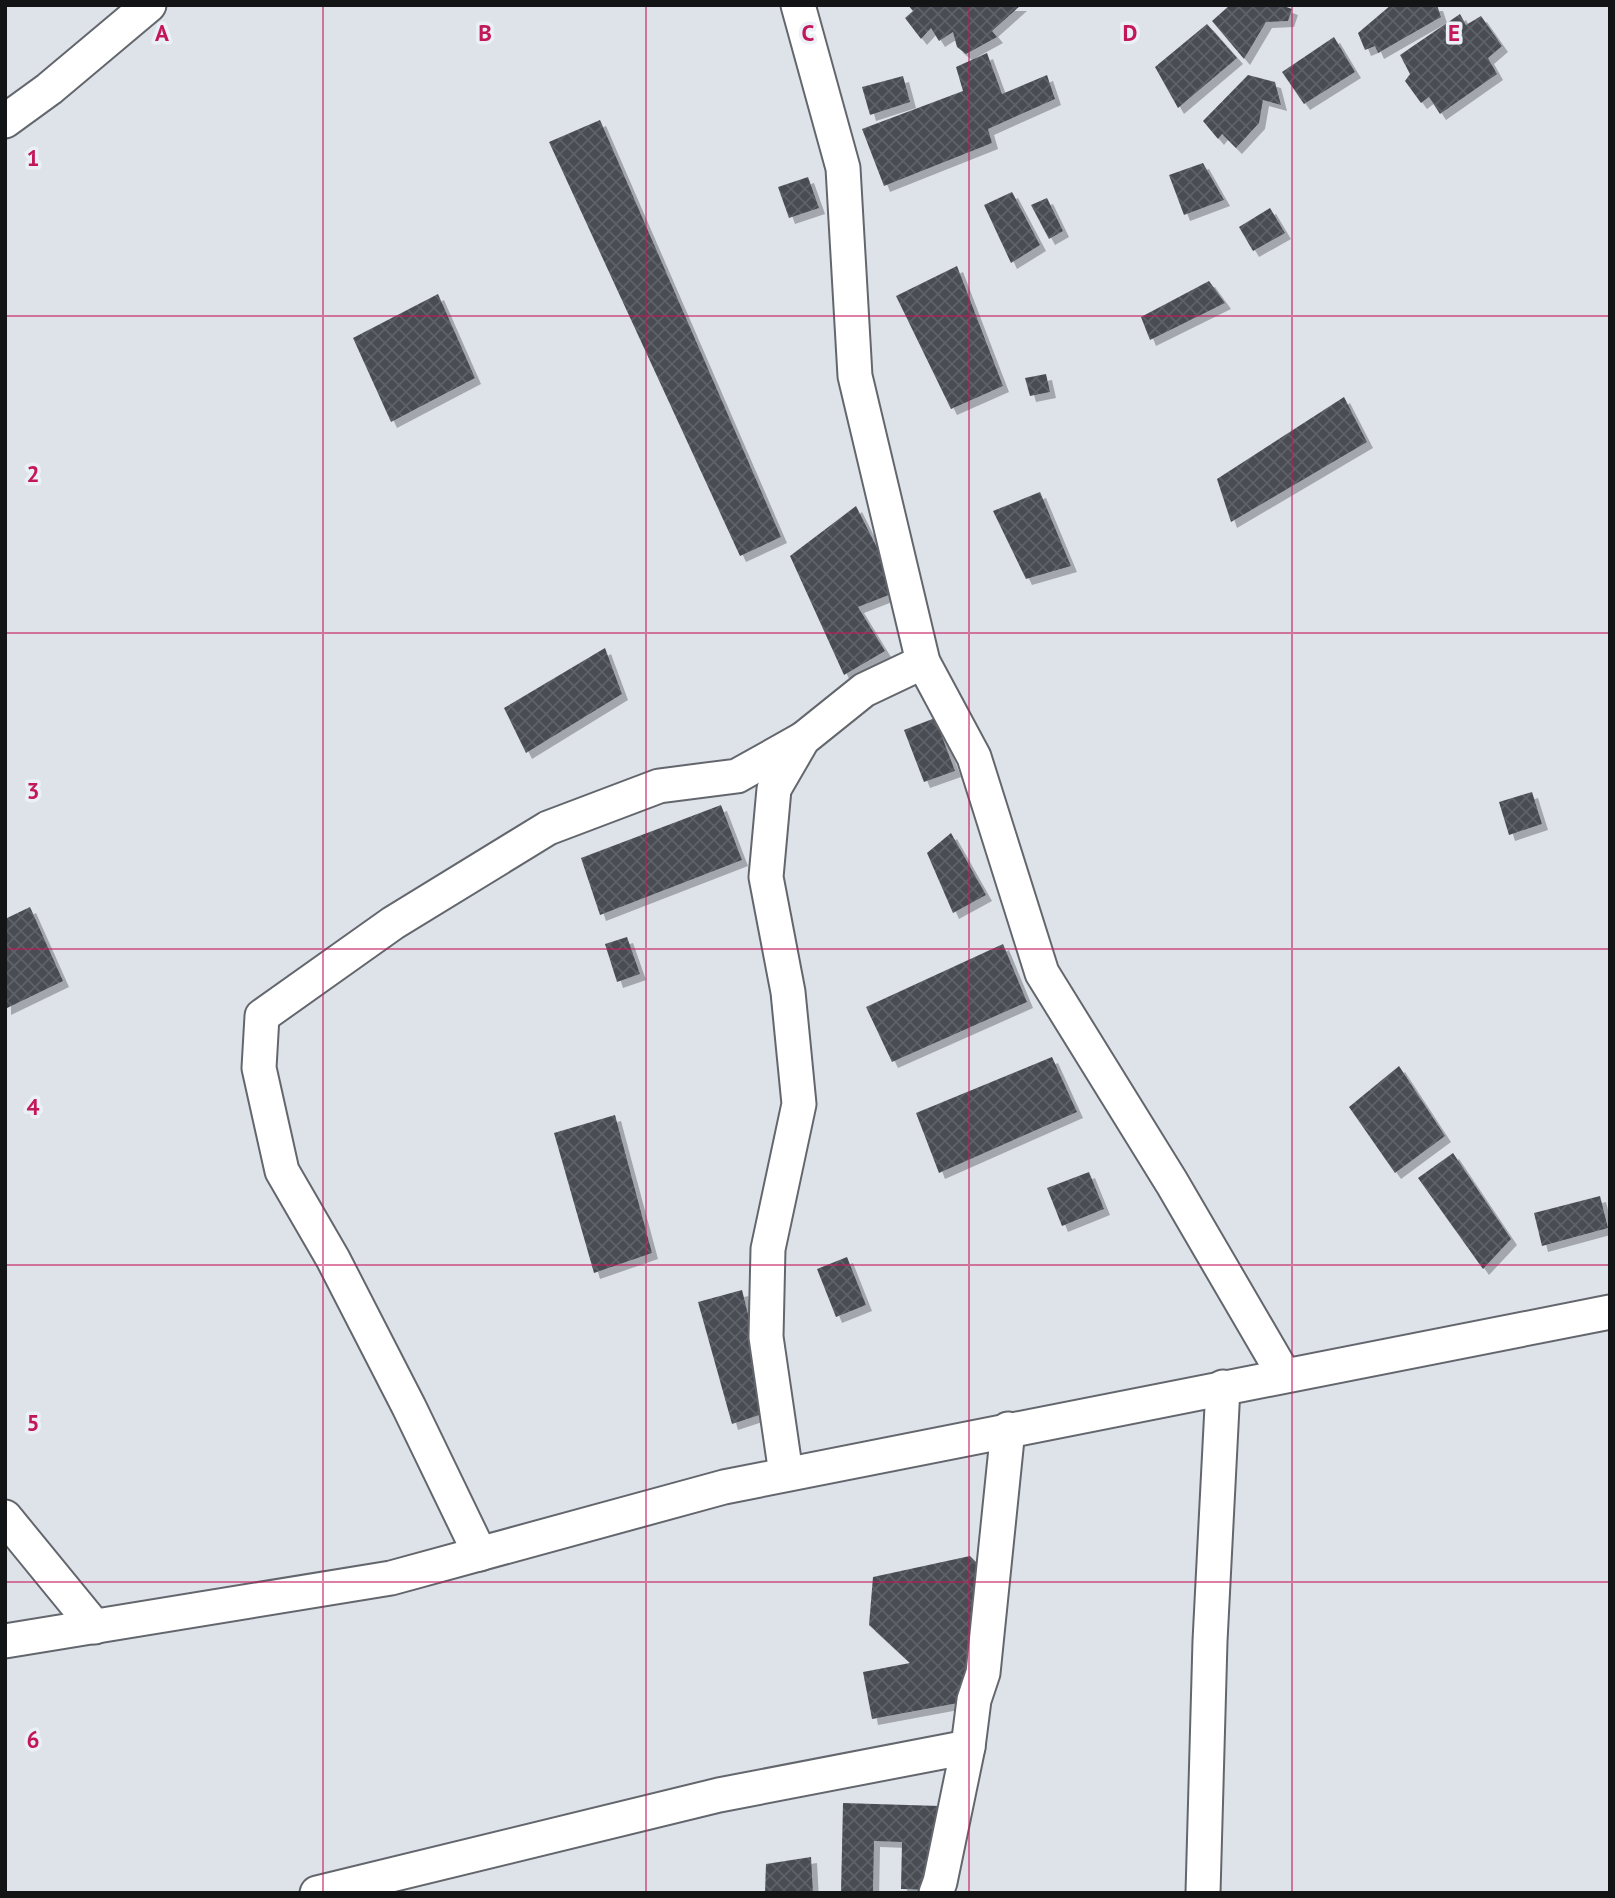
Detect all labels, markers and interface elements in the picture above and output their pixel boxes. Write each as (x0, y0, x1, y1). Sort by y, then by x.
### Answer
text: A (155, 18, 169, 47)
text: B (478, 18, 492, 47)
text: C (802, 18, 815, 47)
text: D (1123, 18, 1137, 47)
text: E (1448, 18, 1460, 47)
text: 1 (26, 143, 40, 172)
text: 2 (26, 459, 40, 488)
text: 3 (26, 776, 40, 805)
text: 4 (26, 1092, 40, 1121)
text: 5 (26, 1408, 40, 1437)
text: 6 (26, 1725, 40, 1754)

